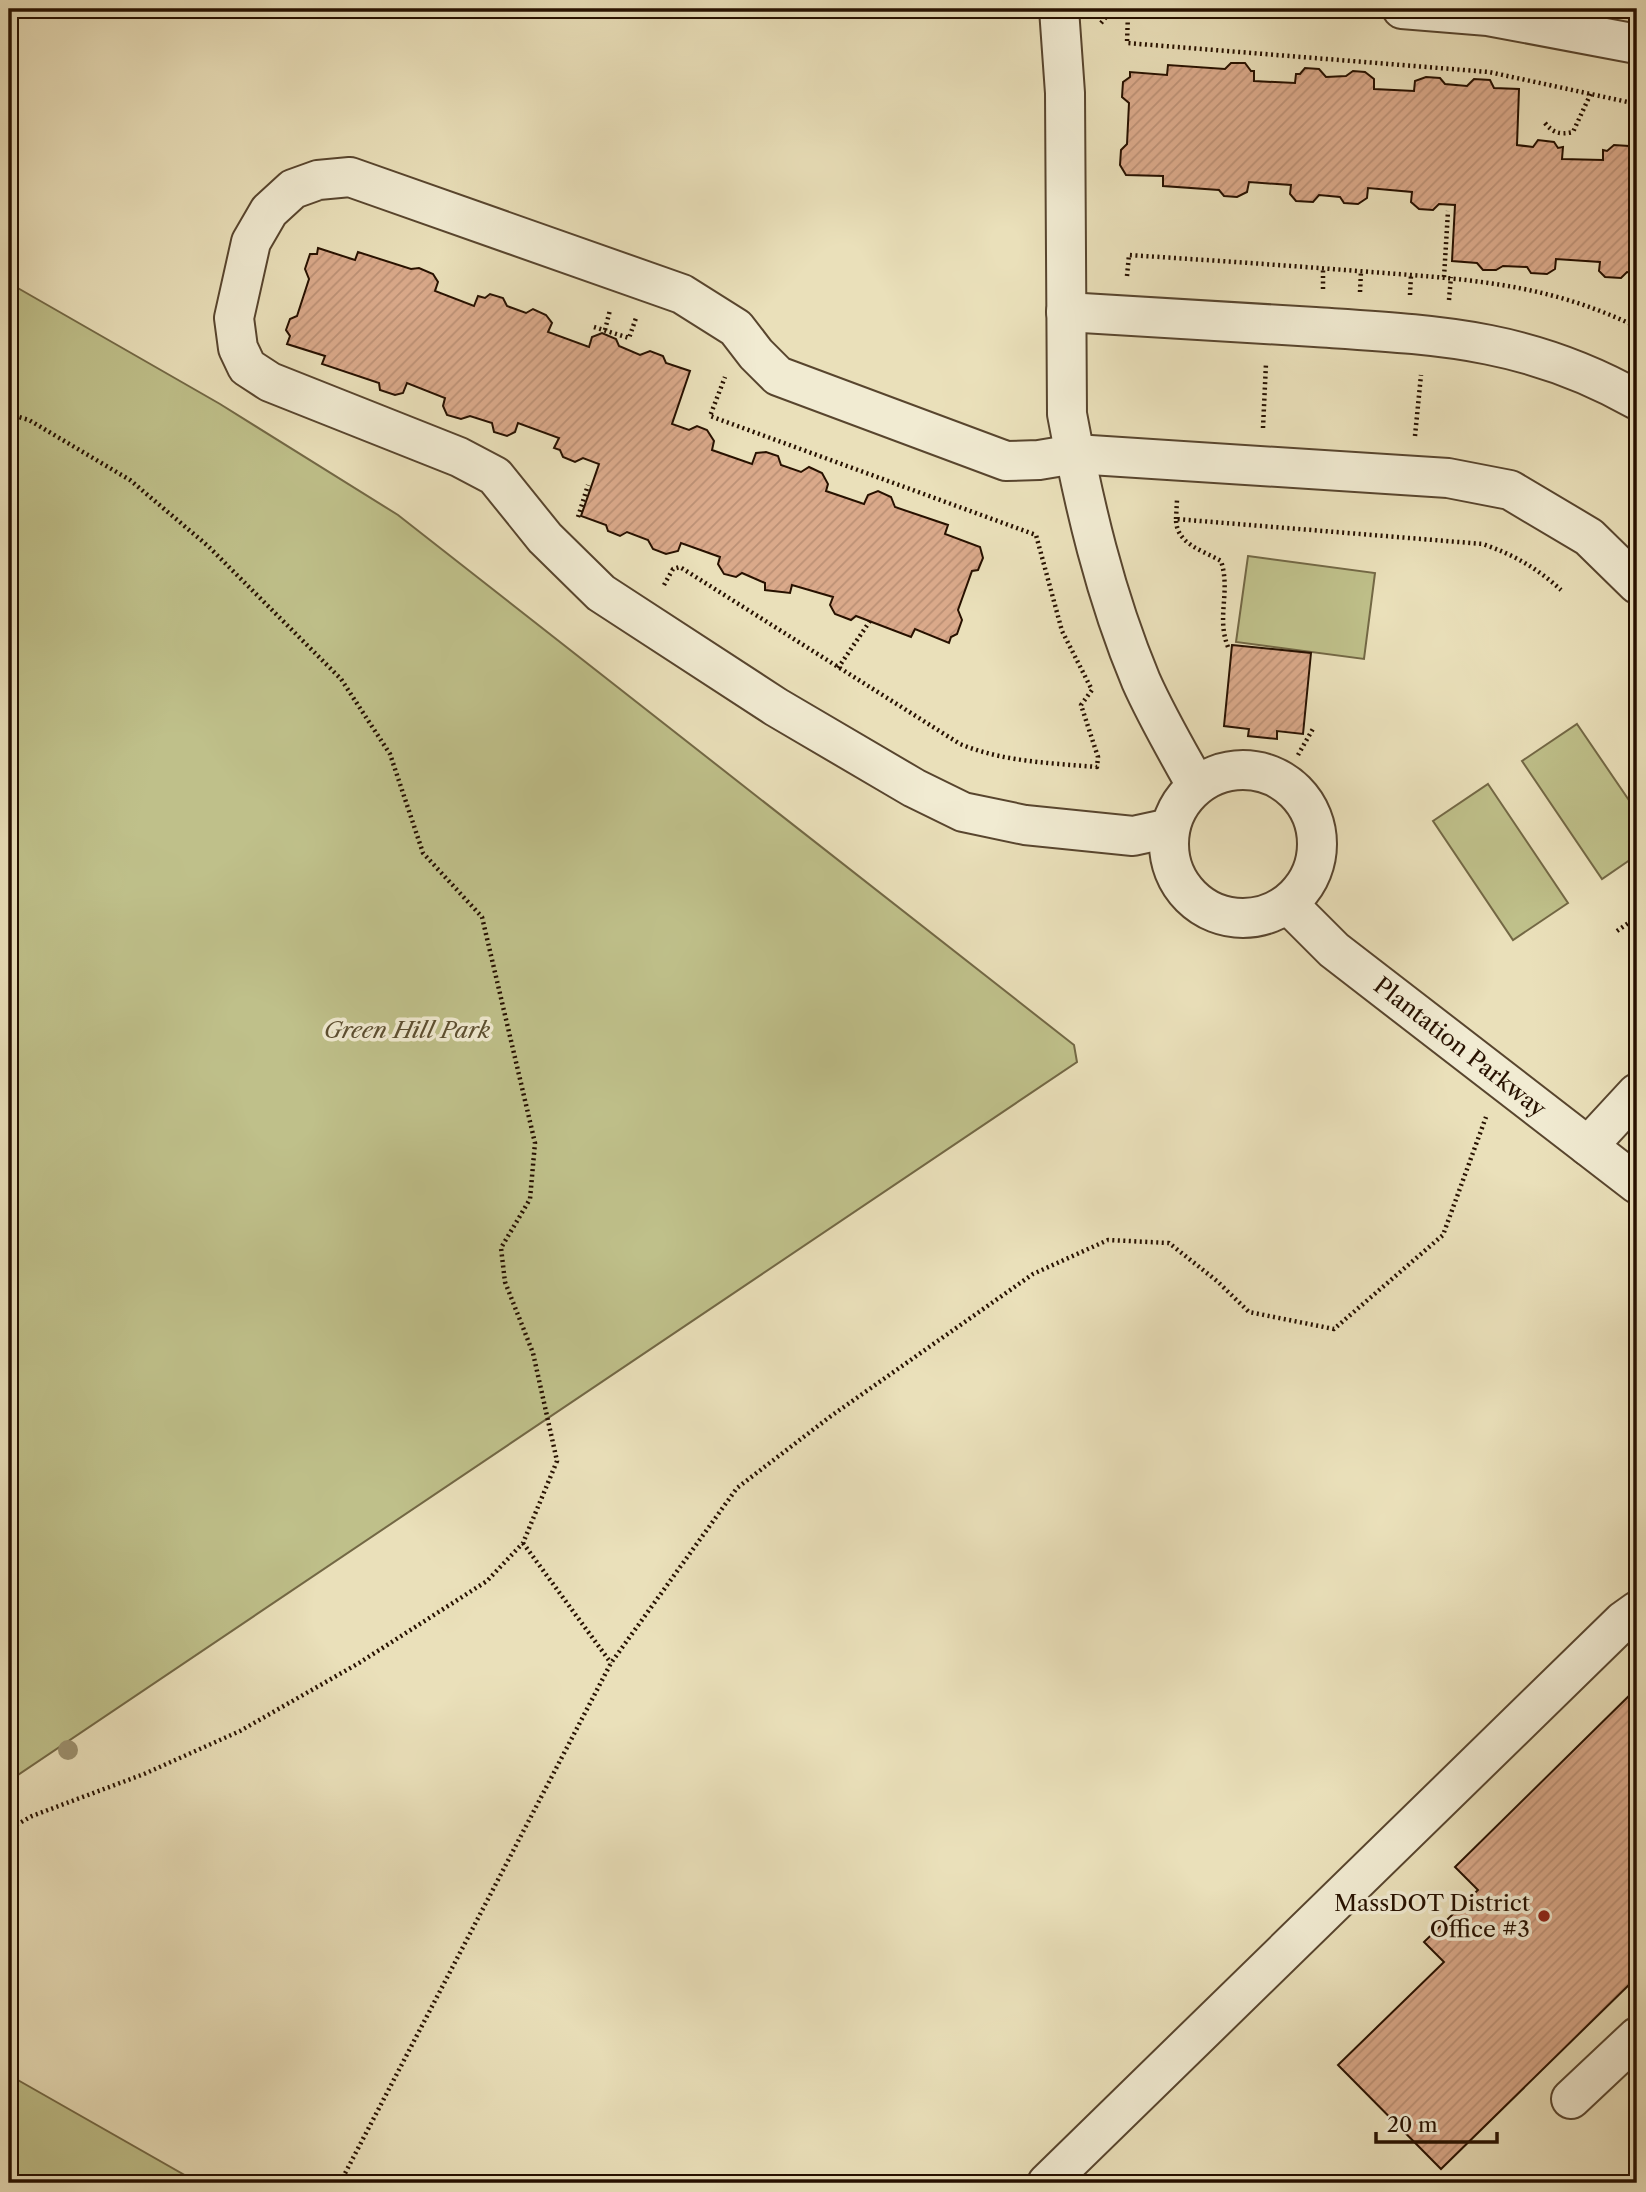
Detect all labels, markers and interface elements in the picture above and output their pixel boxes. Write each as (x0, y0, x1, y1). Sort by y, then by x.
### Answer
street label: Plantation Parkway (1368, 971, 1552, 1123)
park label: Green Hill Park (324, 1016, 490, 1044)
place label: MassDOT District Office #3 (1334, 1889, 1530, 1943)
marker: MassDOT District Office #3 (1536, 1908, 1552, 1924)
scale bar (1376, 2101, 1497, 2145)
text: 20 m (1387, 2112, 1438, 2137)

